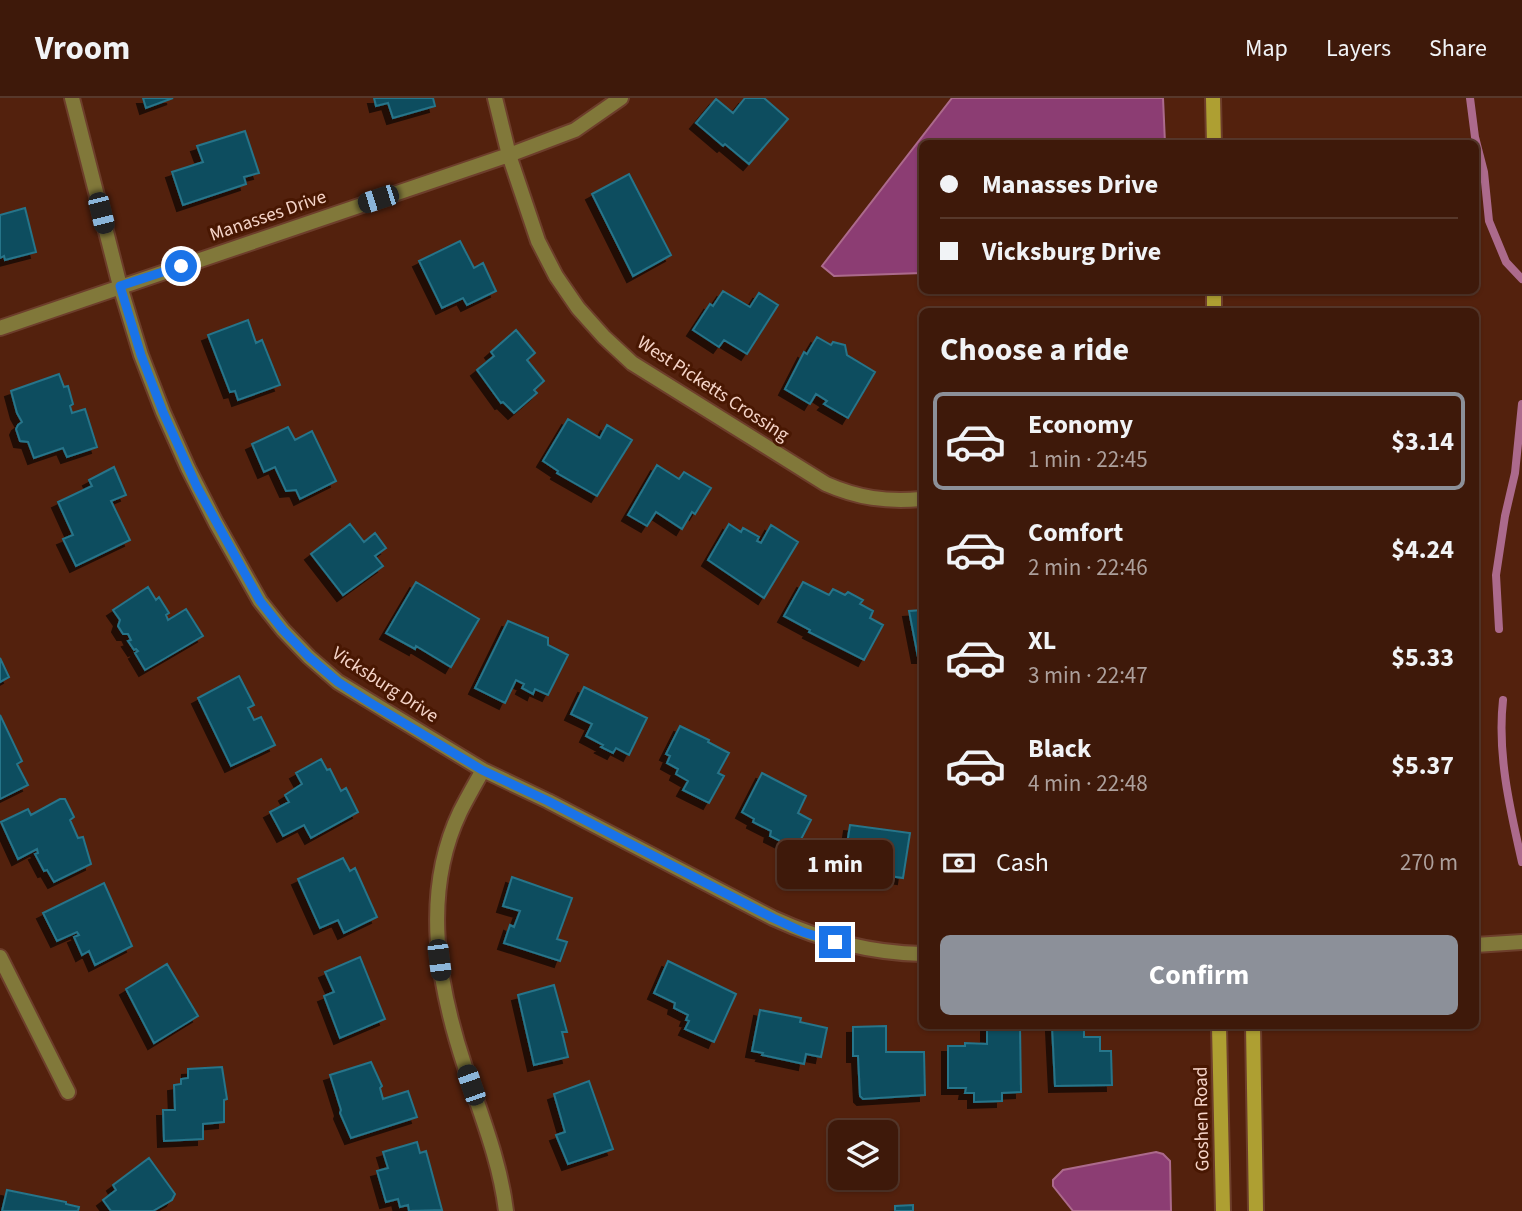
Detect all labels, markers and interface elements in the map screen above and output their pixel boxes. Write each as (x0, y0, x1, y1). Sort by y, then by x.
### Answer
text: Vroom (35, 25, 130, 72)
text: Map (1245, 31, 1288, 66)
text: Layers (1326, 31, 1391, 66)
text: Share (1429, 31, 1487, 66)
text: Manasses Drive (982, 166, 1158, 203)
street label: Manasses Drive (206, 183, 330, 249)
car (355, 183, 402, 215)
car (86, 190, 117, 236)
text: Vicksburg Drive (982, 233, 1161, 270)
route start (165, 250, 197, 282)
text: Choose a ride (940, 327, 1129, 373)
street label: West Picketts Crossing (632, 330, 795, 449)
text: Economy (1028, 406, 1133, 443)
icon: car (944, 410, 1007, 473)
text: $3.14 (1391, 423, 1454, 460)
text: 1 min · 22:45 (1028, 443, 1148, 476)
text: Comfort (1028, 514, 1123, 551)
icon: car (944, 518, 1007, 581)
text: $4.24 (1391, 531, 1454, 568)
text: 2 min · 22:46 (1028, 551, 1148, 584)
text: XL (1028, 622, 1056, 659)
icon: car (944, 626, 1007, 689)
text: $5.33 (1391, 639, 1454, 676)
street label: Vicksburg Drive (326, 640, 444, 730)
text: 3 min · 22:47 (1028, 659, 1148, 692)
text: Black (1028, 730, 1091, 767)
icon: car (944, 734, 1007, 797)
text: $5.37 (1391, 747, 1454, 784)
text: 4 min · 22:48 (1028, 767, 1148, 800)
callout: 1 min (777, 840, 893, 890)
icon: cash (940, 844, 978, 882)
text: Cash (996, 844, 1049, 881)
text: 270 m (1400, 846, 1458, 879)
text: 1 min (807, 848, 863, 881)
route end (819, 926, 851, 958)
button: Confirm (940, 935, 1458, 1015)
car (427, 938, 452, 982)
car (455, 1062, 488, 1108)
street label: Goshen Road (1188, 1066, 1216, 1172)
map controls (828, 1120, 898, 1190)
button: layers (828, 1120, 898, 1190)

